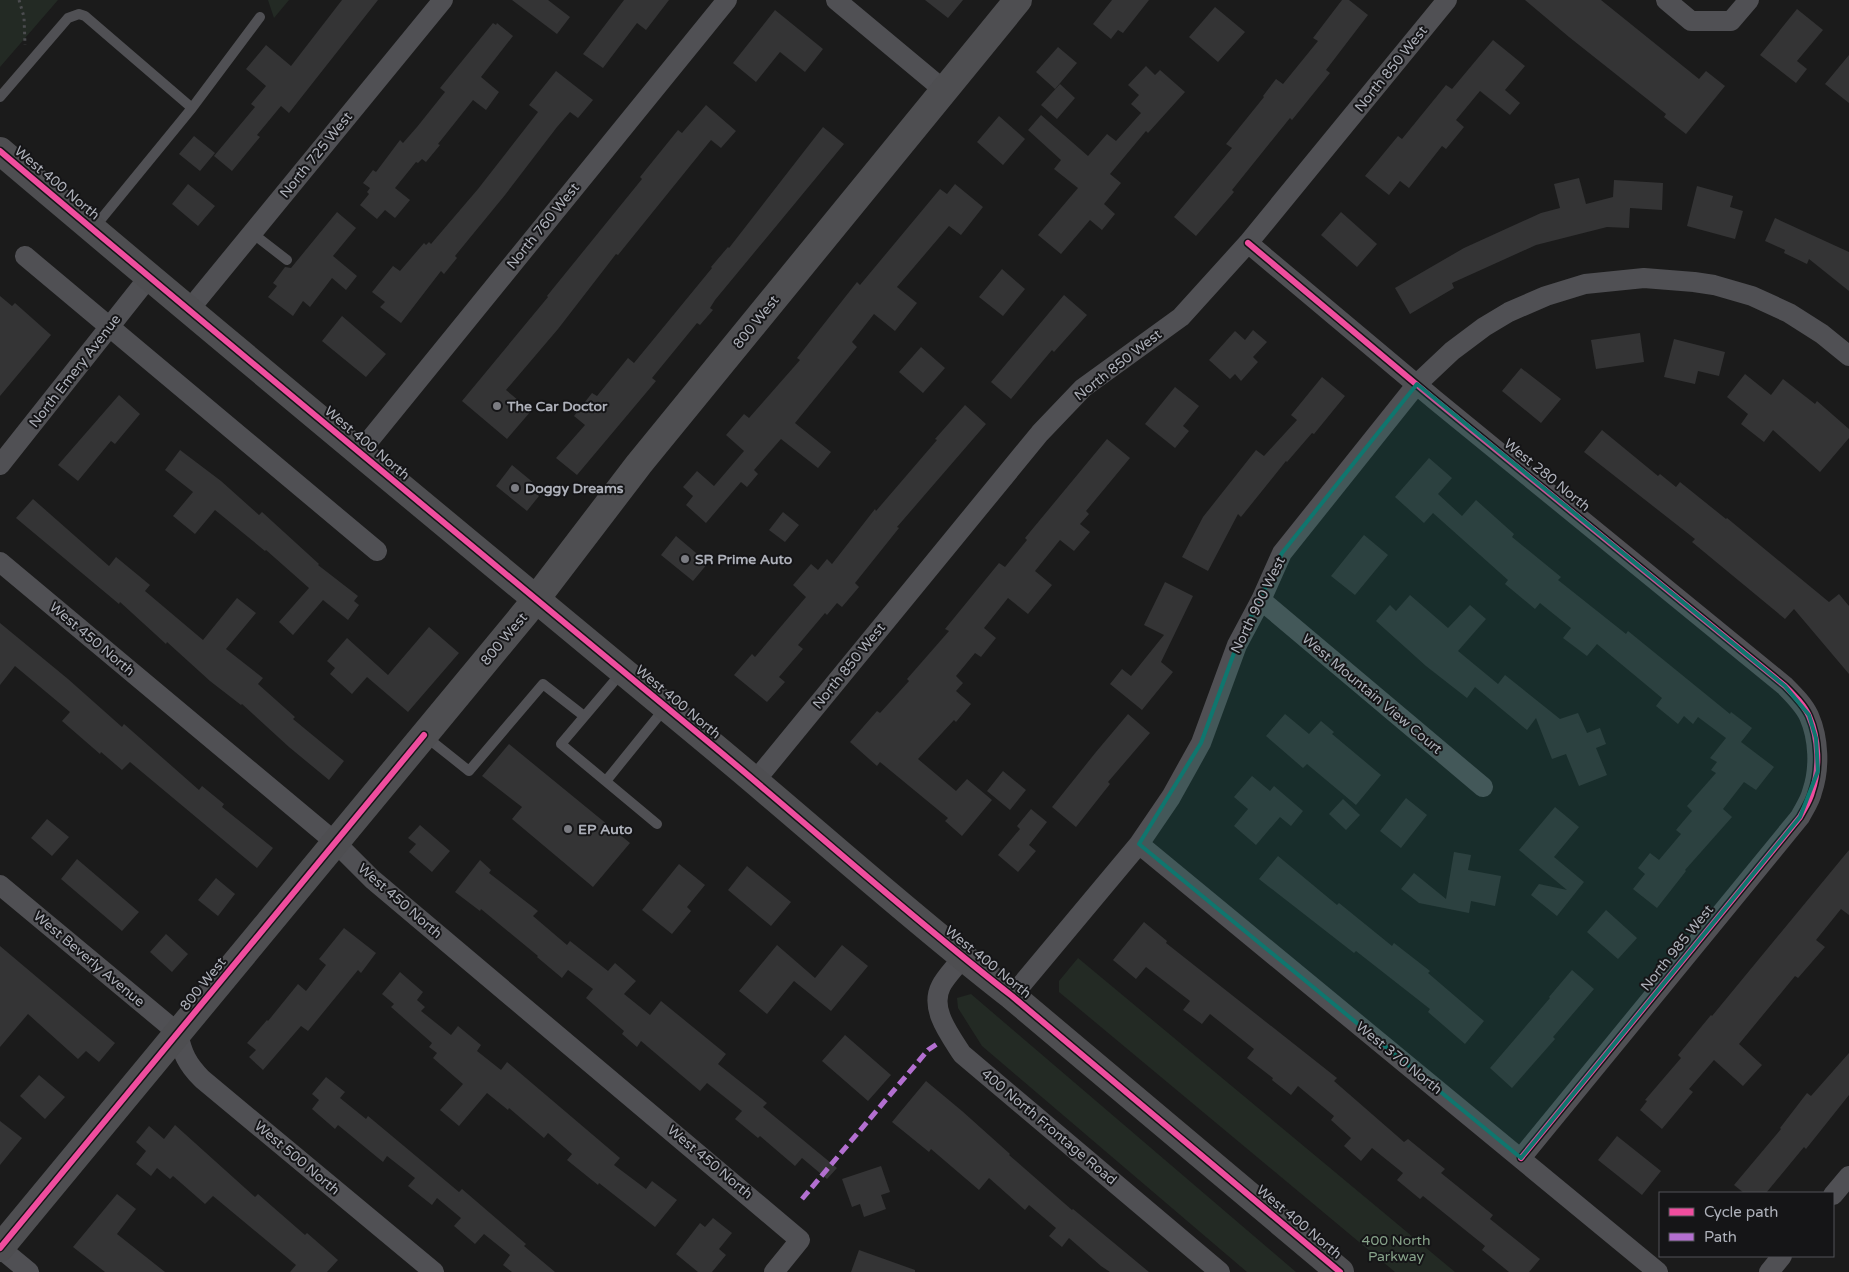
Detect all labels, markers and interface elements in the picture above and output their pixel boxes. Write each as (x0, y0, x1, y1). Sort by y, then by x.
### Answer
street label: North 850 West (1351, 22, 1431, 116)
street label: North 725 West (276, 108, 356, 202)
street label: West 400 North (11, 142, 103, 224)
street label: North 760 West (503, 179, 583, 273)
street label: 800 West (729, 291, 783, 352)
street label: North Emery Avenue (26, 311, 124, 431)
street label: North 850 West (1071, 325, 1165, 404)
place label: The Car Doctor (506, 398, 608, 415)
marker: The Car Doctor (491, 400, 503, 412)
street label: West 400 North (321, 402, 413, 484)
street label: West 280 North (1500, 435, 1594, 515)
place label: Doggy Dreams (525, 480, 624, 497)
marker: Doggy Dreams (509, 482, 521, 494)
place label: SR Prime Auto (695, 551, 793, 568)
marker: SR Prime Auto (679, 553, 691, 565)
street label: North 900 West (1227, 553, 1289, 656)
street label: West 450 North (46, 598, 138, 680)
street label: 800 West (477, 609, 531, 669)
street label: North 850 West (809, 619, 889, 713)
street label: West Mountain View Court (1299, 630, 1446, 758)
street label: West 400 North (632, 661, 724, 743)
place label: EP Auto (578, 821, 633, 838)
marker: EP Auto (562, 823, 574, 835)
street label: West 450 North (354, 860, 446, 942)
street label: North 985 West (1637, 901, 1717, 995)
street label: West Beverly Avenue (30, 908, 148, 1011)
street label: West 400 North (941, 922, 1035, 1002)
street label: 800 West (176, 953, 230, 1014)
street label: West 370 North (1352, 1018, 1446, 1098)
street label: 400 North Frontage Road (978, 1065, 1120, 1189)
street label: West 500 North (251, 1117, 343, 1199)
street label: West 450 North (664, 1121, 756, 1203)
street label: West 400 North (1253, 1181, 1345, 1263)
legend (1659, 1192, 1834, 1257)
text: Cycle path (1704, 1203, 1778, 1221)
text: Path (1704, 1228, 1737, 1246)
park label: 400 North Parkway (1362, 1232, 1430, 1265)

